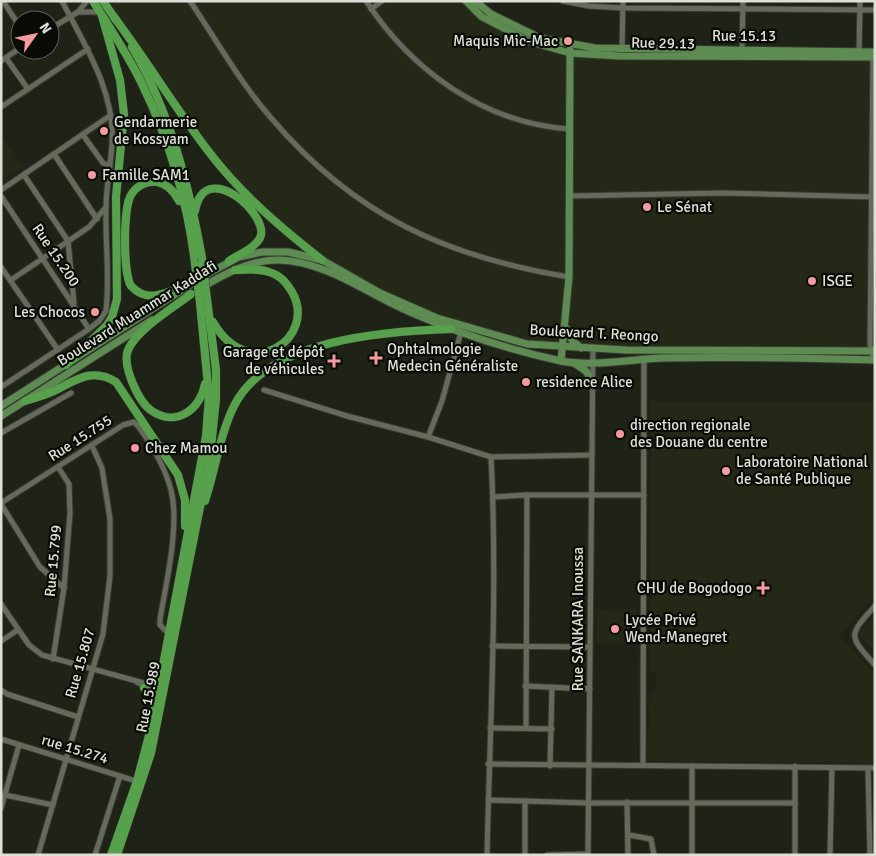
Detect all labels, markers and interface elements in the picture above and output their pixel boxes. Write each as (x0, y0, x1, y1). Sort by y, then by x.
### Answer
north arrow (10, 10, 60, 60)
text: N (36, 19, 55, 37)
street label: Rue 15.13 (712, 27, 776, 45)
place label: Maquis Mic-Mac (453, 32, 558, 50)
street label: Rue 29.13 (631, 33, 695, 53)
marker: Maquis Mic-Mac (562, 35, 574, 47)
place label: Gendarmerie de Kossyam (114, 113, 197, 148)
marker: Gendarmerie de Kossyam (98, 125, 110, 137)
place label: Famille SAM1 (102, 166, 190, 184)
marker: Famille SAM1 (86, 169, 98, 181)
place label: Le Sénat (657, 198, 712, 216)
marker: Le Sénat (641, 201, 653, 213)
street label: Rue 15.200 (28, 220, 84, 290)
street label: Boulevard Muammar Kaddafi (54, 256, 220, 370)
place label: ISGE (822, 272, 853, 290)
marker: ISGE (806, 275, 818, 287)
place label: Les Chocos (14, 303, 85, 321)
marker: Les Chocos (89, 306, 101, 318)
street label: Boulevard T. Reongo (529, 321, 659, 345)
place label: Ophtalmologie Medecin Généraliste (387, 340, 518, 375)
place label: Garage et dépôt de véhicules (223, 343, 324, 378)
marker: Ophtalmologie Medecin Généraliste (369, 351, 383, 365)
marker: Garage et dépôt de véhicules (328, 355, 340, 367)
place label: residence Alice (536, 373, 633, 391)
marker: residence Alice (520, 376, 532, 388)
street label: Rue 15.755 (45, 411, 115, 465)
place label: direction regionale des Douane du centre (630, 416, 768, 451)
marker: direction regionale des Douane du centre (614, 428, 626, 440)
place label: Chez Mamou (145, 439, 227, 457)
marker: Chez Mamou (129, 442, 141, 454)
place label: Laboratoire National de Santé Publique (736, 453, 868, 488)
marker: Laboratoire National de Santé Publique (720, 465, 732, 477)
street label: Rue 15.799 (41, 524, 65, 598)
street label: Rue SANKARA Inoussa (569, 547, 587, 691)
place label: CHU de Bogodogo (637, 579, 752, 597)
marker: CHU de Bogodogo (756, 581, 770, 595)
place label: Lycée Privé Wend-Manegret (625, 611, 727, 646)
marker: Lycée Privé Wend-Manegret (609, 623, 621, 635)
street label: Rue 15.807 (61, 626, 99, 700)
street label: Rue 15.989 (132, 660, 164, 734)
street label: rue 15.274 (39, 730, 111, 768)

